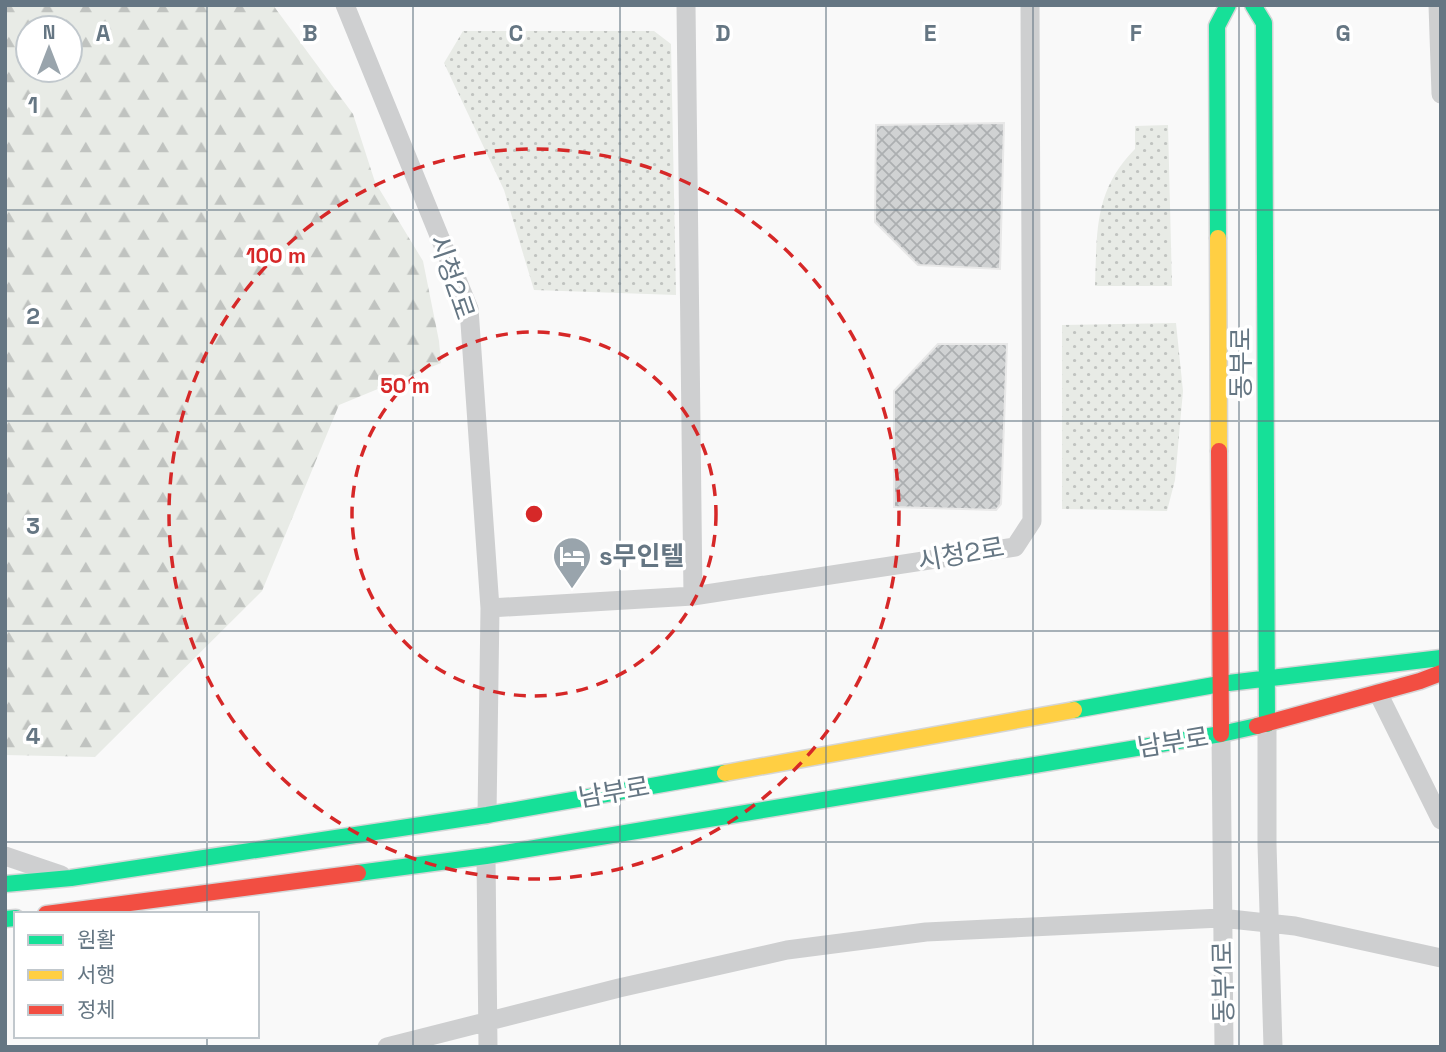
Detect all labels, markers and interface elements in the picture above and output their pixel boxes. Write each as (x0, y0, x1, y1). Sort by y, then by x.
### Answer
north arrow (14, 14, 84, 84)
text: A (96, 18, 111, 48)
text: B (302, 18, 318, 48)
text: C (509, 18, 523, 48)
text: D (715, 18, 731, 48)
text: E (924, 18, 936, 48)
text: F (1130, 18, 1142, 48)
text: G (1335, 18, 1351, 48)
text: N (43, 20, 55, 45)
text: 1 (28, 90, 38, 120)
street label: 시청2로 (422, 230, 482, 324)
text: 100 m (246, 242, 306, 269)
text: 2 (26, 301, 40, 331)
street label: 동부로 (1224, 327, 1258, 399)
text: 50 m (380, 372, 430, 399)
centre of rings (522, 502, 546, 526)
text: 3 (26, 511, 40, 541)
street label: 시청2로 (915, 530, 1007, 578)
hotel icon: s무인텔 (551, 535, 593, 590)
place label: s무인텔 (599, 539, 684, 573)
street label: 남부로 (1135, 720, 1211, 764)
text: 4 (26, 721, 41, 751)
street label: 남부로 (576, 769, 652, 815)
legend (14, 912, 259, 1038)
text: 원활 (77, 926, 116, 953)
street label: 동부1로 (1205, 940, 1241, 1024)
text: 서행 (77, 961, 116, 988)
text: 정체 (77, 996, 116, 1023)

